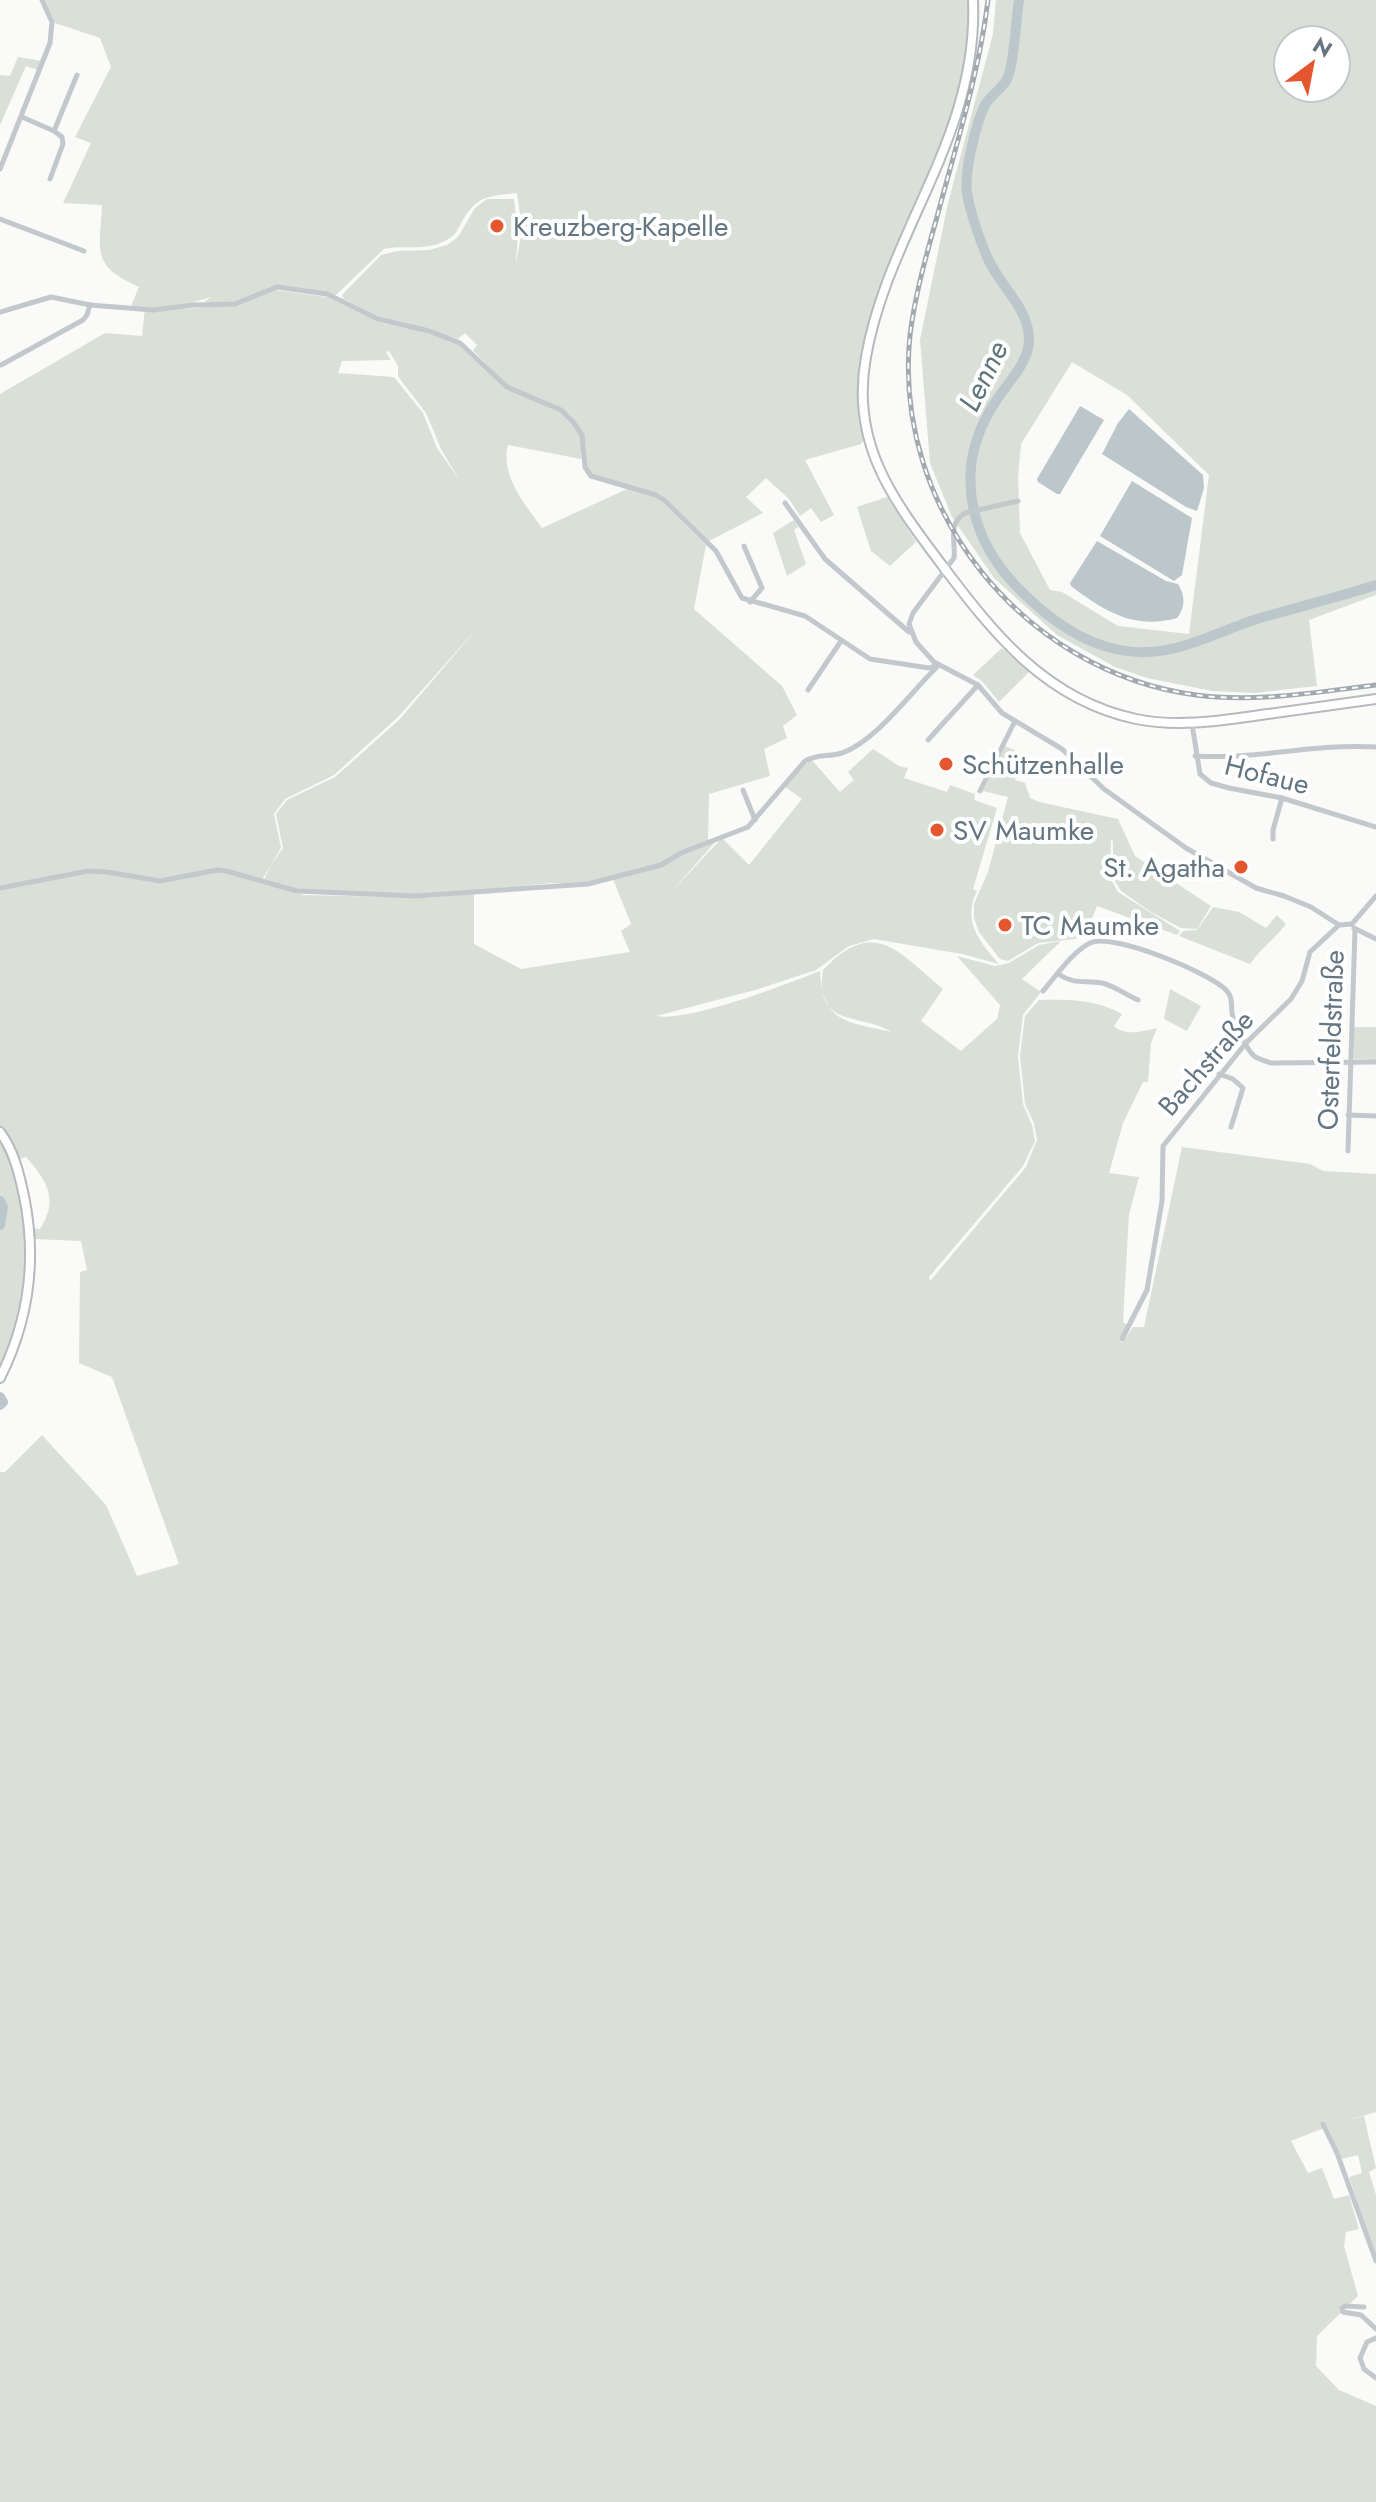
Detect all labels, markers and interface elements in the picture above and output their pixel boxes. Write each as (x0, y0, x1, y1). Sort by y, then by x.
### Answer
north arrow (1272, 24, 1352, 104)
text: N (1307, 29, 1338, 65)
place label: Kreuzberg-Kapelle (513, 206, 728, 247)
marker: Kreuzberg-Kapelle (488, 217, 506, 235)
water label: Lenne (948, 333, 1018, 419)
place label: Schützenhalle (962, 744, 1124, 785)
street label: Hofaue (1220, 745, 1314, 805)
marker: Schützenhalle (937, 755, 955, 773)
place label: SV Maumke (953, 810, 1094, 851)
marker: SV Maumke (928, 821, 946, 839)
place label: St. Agatha (1103, 847, 1225, 888)
marker: St. Agatha (1232, 858, 1250, 876)
place label: TC Maumke (1021, 905, 1159, 946)
marker: TC Maumke (996, 916, 1014, 934)
street label: Osterfeldstraße (1307, 949, 1355, 1131)
street label: Bachstraße (1148, 1001, 1264, 1125)

